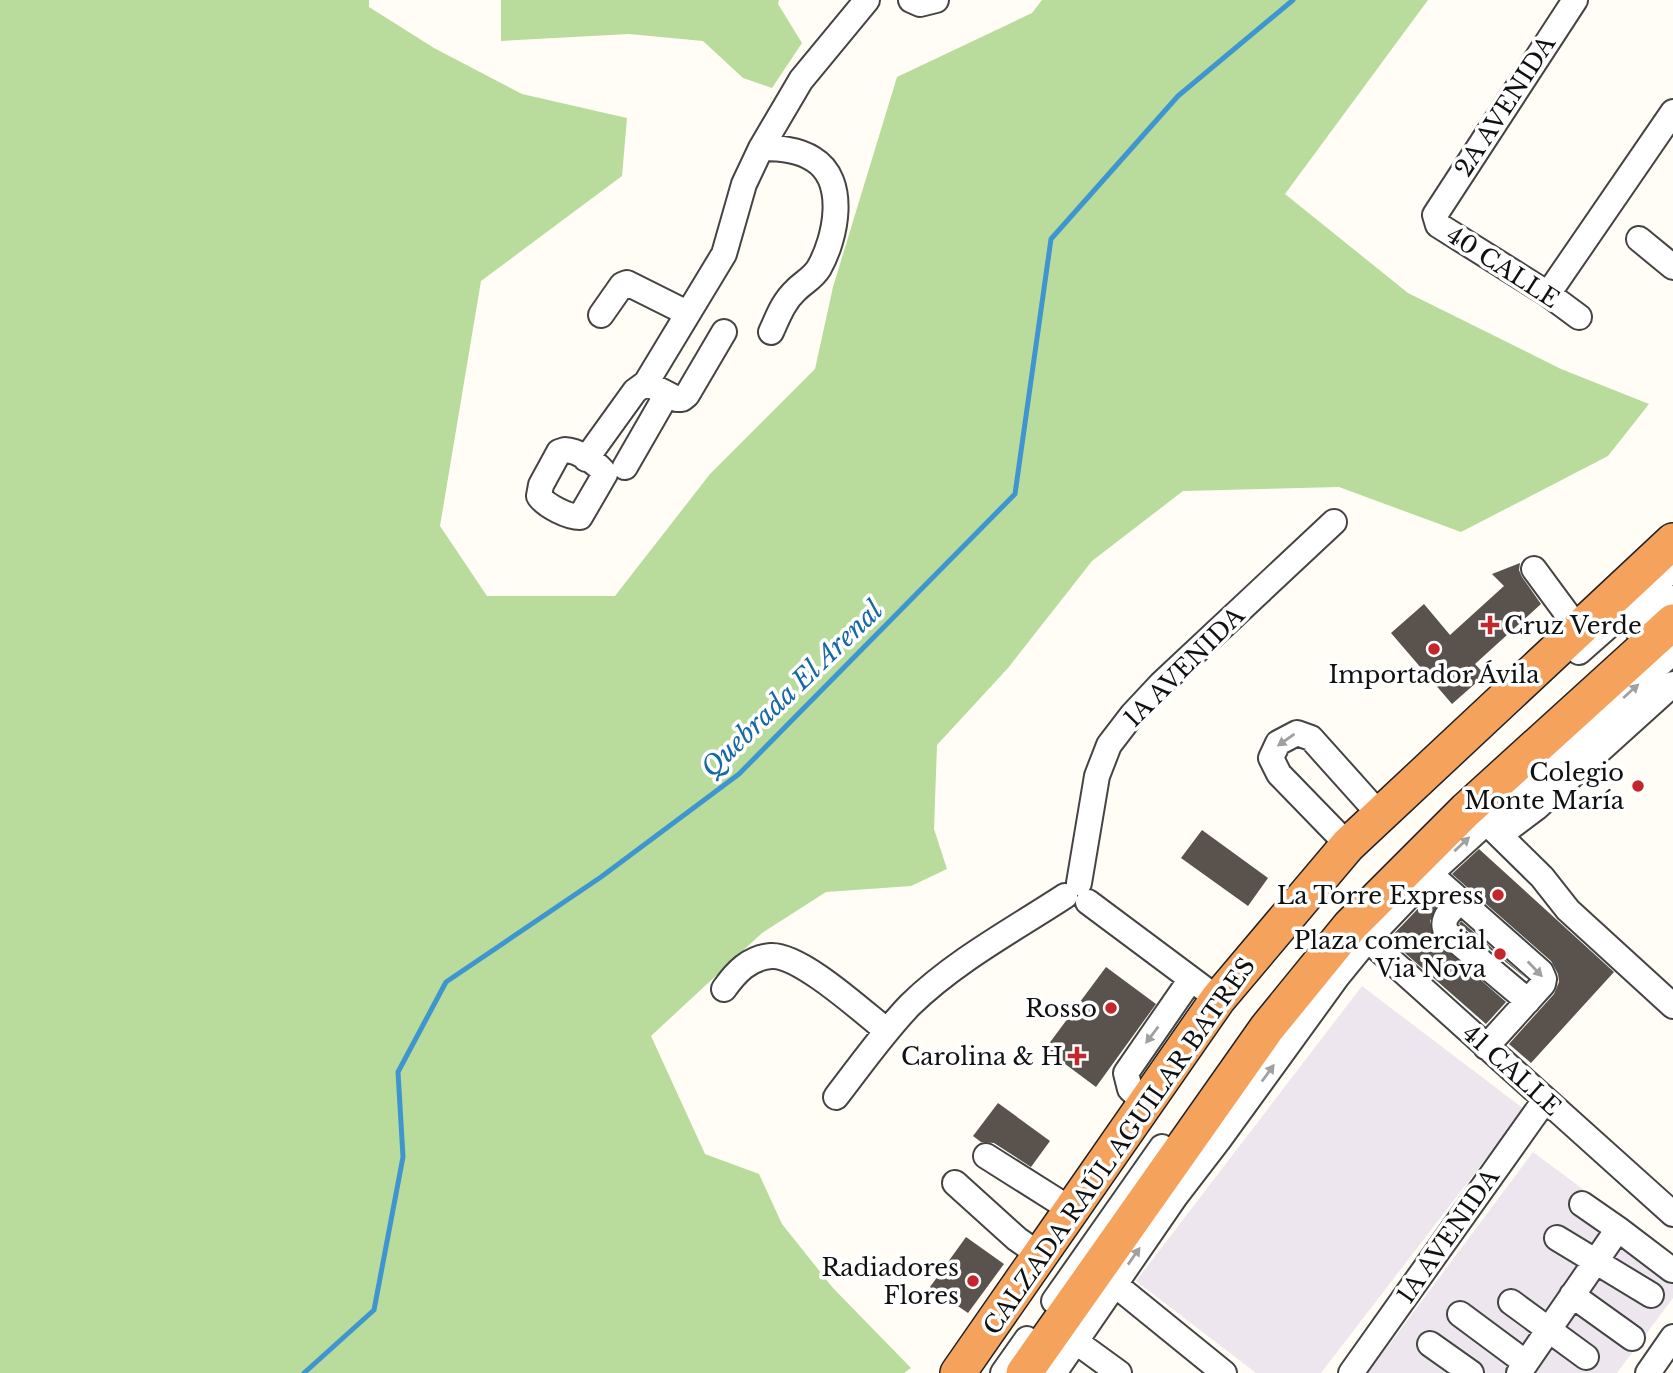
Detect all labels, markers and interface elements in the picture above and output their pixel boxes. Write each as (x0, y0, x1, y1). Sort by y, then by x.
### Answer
street label: 2A AVENIDA (1449, 30, 1561, 182)
street label: 40 CALLE (1441, 220, 1565, 314)
water label: Quebrada El Arenal (695, 594, 890, 784)
street label: 1A AVENIDA (1118, 601, 1250, 733)
place label: Cruz Verde (1504, 611, 1642, 640)
marker: Cruz Verde (1482, 617, 1498, 633)
marker: Importador Ávila (1426, 641, 1442, 657)
place label: Importador Ávila (1328, 660, 1540, 689)
one-way arrow (1622, 683, 1640, 699)
one-way arrow (1276, 733, 1295, 747)
place label: Colegio Monte María (1464, 758, 1625, 815)
marker: Colegio Monte María (1630, 778, 1646, 794)
one-way arrow (1453, 836, 1470, 852)
place label: La Torre Express (1277, 881, 1484, 910)
marker: La Torre Express (1490, 887, 1506, 903)
place label: Plaza comercial Via Nova (1294, 926, 1487, 983)
marker: Plaza comercial Via Nova (1492, 946, 1508, 962)
street label: CALZADA RAÚL AGUILAR BATRES (976, 951, 1261, 1340)
one-way arrow (1527, 960, 1543, 977)
place label: Rosso (1025, 994, 1097, 1023)
marker: Rosso (1103, 1000, 1119, 1016)
street label: 41 CALLE (1457, 1018, 1567, 1122)
one-way arrow (1144, 1025, 1159, 1043)
place label: Carolina & H (901, 1042, 1063, 1071)
marker: Carolina & H (1069, 1048, 1085, 1064)
one-way arrow (1261, 1063, 1275, 1082)
street label: 1A AVENIDA (1391, 1163, 1505, 1309)
one-way arrow (1127, 1247, 1141, 1265)
place label: Radiadores Flores (821, 1253, 959, 1310)
marker: Radiadores Flores (965, 1273, 981, 1289)

